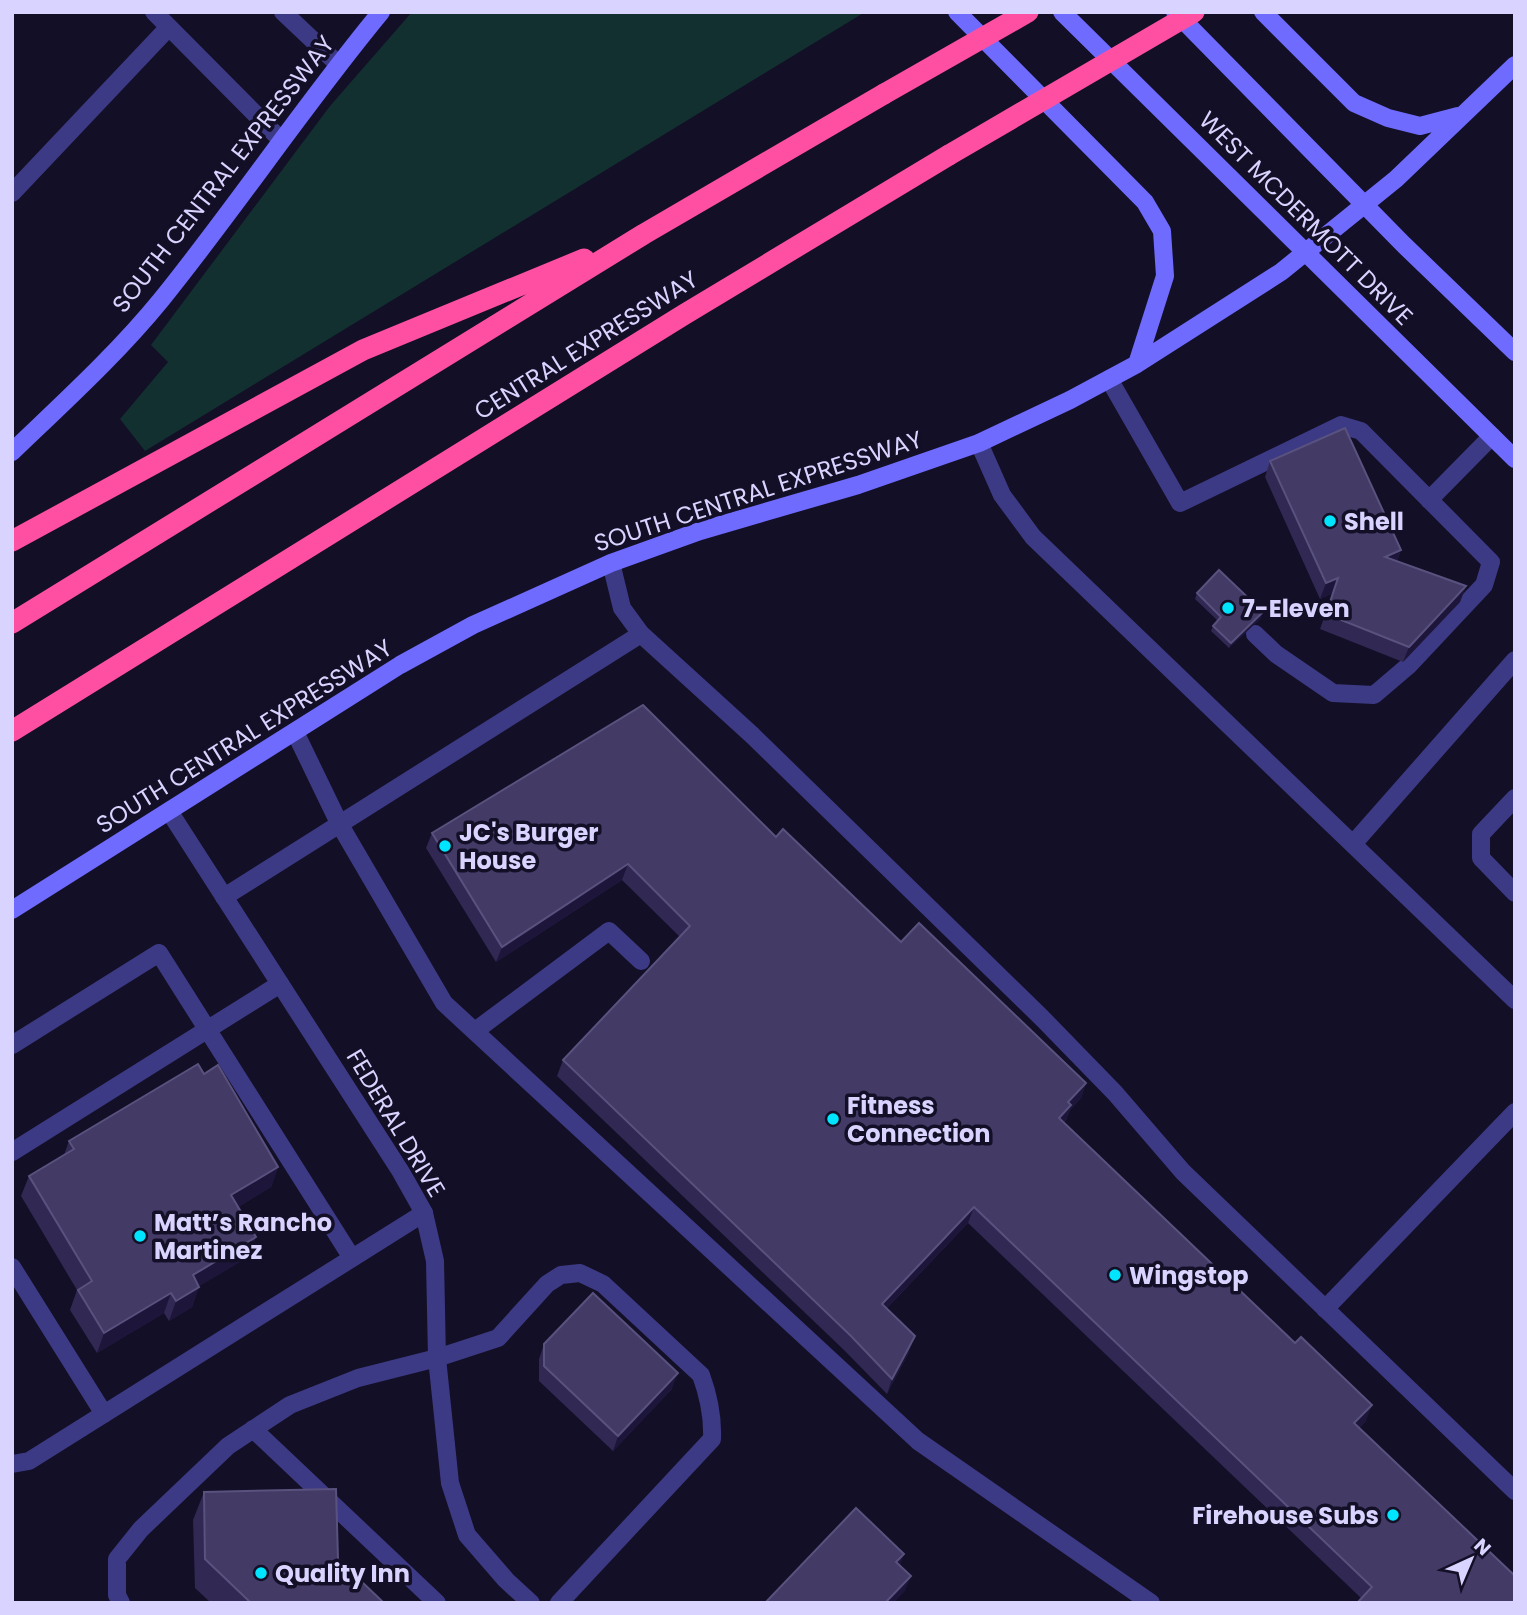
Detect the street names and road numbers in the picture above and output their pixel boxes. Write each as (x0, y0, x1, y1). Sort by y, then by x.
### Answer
street label: SOUTH CENTRAL EXPRESSWAY (104, 29, 342, 319)
street label: WEST MCDERMOTT DRIVE (1192, 104, 1420, 332)
street label: CENTRAL EXPRESSWAY (468, 263, 704, 427)
street label: SOUTH CENTRAL EXPRESSWAY (590, 422, 926, 560)
street label: SOUTH CENTRAL EXPRESSWAY (90, 631, 398, 841)
street label: FEDERAL DRIVE (339, 1043, 453, 1203)

